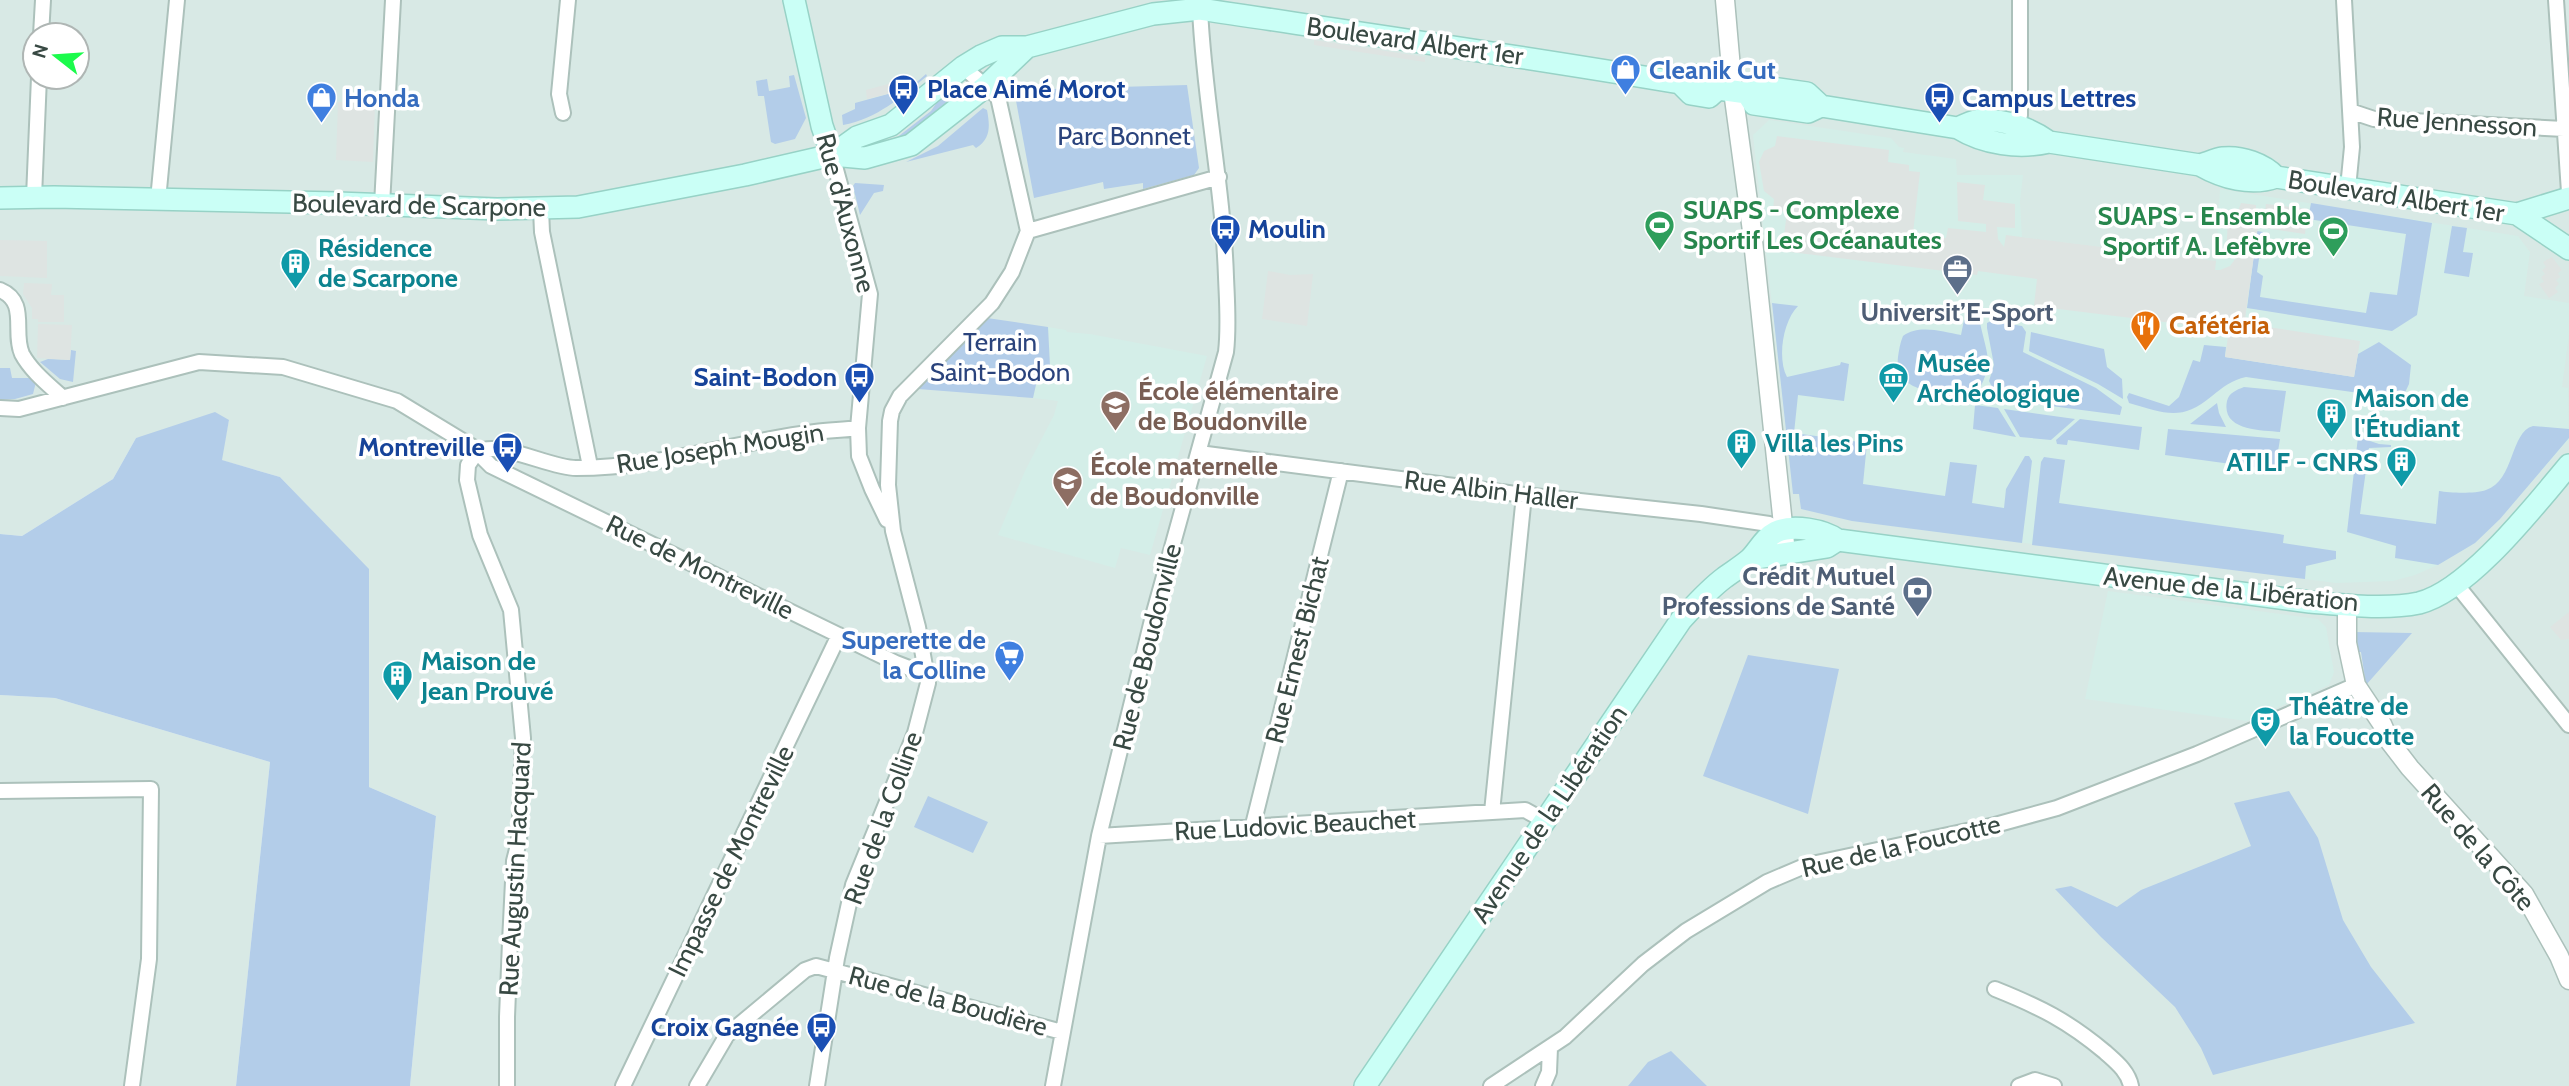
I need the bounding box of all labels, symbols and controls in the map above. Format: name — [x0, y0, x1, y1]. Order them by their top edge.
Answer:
street label: Boulevard Albert 1er — [1305, 10, 1526, 72]
north arrow — [21, 21, 91, 91]
text: N — [27, 41, 53, 61]
shop icon: Cleanik Cut — [1609, 53, 1643, 97]
place label: Cleanik Cut — [1649, 54, 1776, 86]
bus stop icon: Place Aimé Morot — [887, 72, 921, 116]
place label: Place Aimé Morot — [927, 73, 1126, 105]
shop icon: Honda — [304, 81, 338, 125]
bus stop icon: Campus Lettres — [1922, 81, 1956, 125]
place label: Honda — [344, 82, 420, 114]
place label: Campus Lettres — [1962, 82, 2136, 114]
street label: Rue Jennesson — [2376, 100, 2538, 144]
park label: Parc Bonnet — [1057, 120, 1191, 152]
street label: Rue d'Auxonne — [809, 130, 883, 296]
street label: Boulevard Albert 1er — [2286, 163, 2507, 229]
street label: Boulevard de Scarpone — [292, 187, 546, 223]
place label: SUAPS - Complexe Sportif Les Océanautes — [1683, 194, 1942, 256]
place label: SUAPS - Ensemble Sportif A. Lefèbvre — [2097, 200, 2311, 262]
sports icon: SUAPS - Complexe Sportif Les Océanautes — [1643, 208, 1677, 252]
bus stop icon: Moulin — [1208, 212, 1242, 256]
place label: Moulin — [1248, 213, 1326, 245]
sports icon: SUAPS - Ensemble Sportif A. Lefèbvre — [2317, 214, 2351, 258]
place label: Résidence de Scarpone — [318, 232, 458, 294]
building icon: Résidence de Scarpone — [278, 246, 312, 290]
office icon: Universit’E-Sport — [1940, 252, 1974, 296]
place label: Universit’E-Sport — [1860, 296, 2054, 328]
restaurant icon: Cafétéria — [2129, 308, 2163, 352]
place label: Cafétéria — [2169, 309, 2270, 341]
park label: Terrain Saint-Bodon — [930, 326, 1070, 388]
place label: Musée Archéologique — [1917, 347, 2080, 409]
bus stop icon: Saint-Bodon — [843, 360, 877, 404]
place label: Saint-Bodon — [694, 361, 837, 393]
museum icon: Musée Archéologique — [1877, 361, 1911, 405]
place label: École élémentaire de Boudonville — [1138, 375, 1339, 437]
place label: Maison de l'Étudiant — [2354, 382, 2469, 444]
school or university icon: École élémentaire de Boudonville — [1098, 389, 1132, 433]
building icon: Maison de l'Étudiant — [2314, 396, 2348, 440]
street label: Rue Joseph Mougin — [614, 416, 826, 480]
building icon: Villa les Pins — [1725, 426, 1759, 470]
place label: Villa les Pins — [1765, 427, 1904, 459]
bus stop icon: Montreville — [491, 430, 525, 474]
place label: Montreville — [358, 431, 485, 463]
building icon: ATILF - CNRS — [2384, 445, 2418, 489]
place label: ATILF - CNRS — [2227, 446, 2378, 478]
place label: École maternelle de Boudonville — [1090, 450, 1278, 512]
street label: Rue Albin Haller — [1402, 463, 1580, 517]
school or university icon: École maternelle de Boudonville — [1050, 464, 1084, 508]
street label: Rue de Montreville — [601, 508, 799, 626]
street label: Rue de Boudonville — [1106, 540, 1188, 754]
street label: Rue Ernest Bichat — [1258, 553, 1336, 747]
place label: Crédit Mutuel Professions de Santé — [1662, 560, 1895, 622]
street label: Avenue de la Libération — [2102, 560, 2360, 618]
bank icon: Crédit Mutuel Professions de Santé — [1901, 574, 1935, 618]
place label: Superette de la Colline — [841, 624, 986, 686]
supermarket icon: Superette de la Colline — [992, 638, 1026, 682]
place label: Maison de Jean Prouvé — [420, 645, 553, 707]
building icon: Maison de Jean Prouvé — [381, 659, 415, 703]
place label: Théâtre de la Foucotte — [2289, 690, 2414, 752]
street label: Avenue de la Libération — [1464, 699, 1634, 929]
theatre icon: Théâtre de la Foucotte — [2249, 704, 2283, 748]
street label: Rue de la Colline — [837, 727, 929, 909]
street label: Impasse de Montreville — [661, 740, 801, 982]
street label: Rue Augustin Hacquard — [492, 741, 538, 997]
street label: Rue de la Côte — [2414, 777, 2542, 917]
street label: Rue Ludovic Beauchet — [1173, 803, 1417, 847]
street label: Rue de la Foucotte — [1798, 808, 2004, 884]
street label: Rue de la Boudière — [845, 959, 1051, 1043]
bus stop icon: Croix Gagnée — [805, 1010, 839, 1054]
place label: Croix Gagnée — [651, 1011, 799, 1043]

